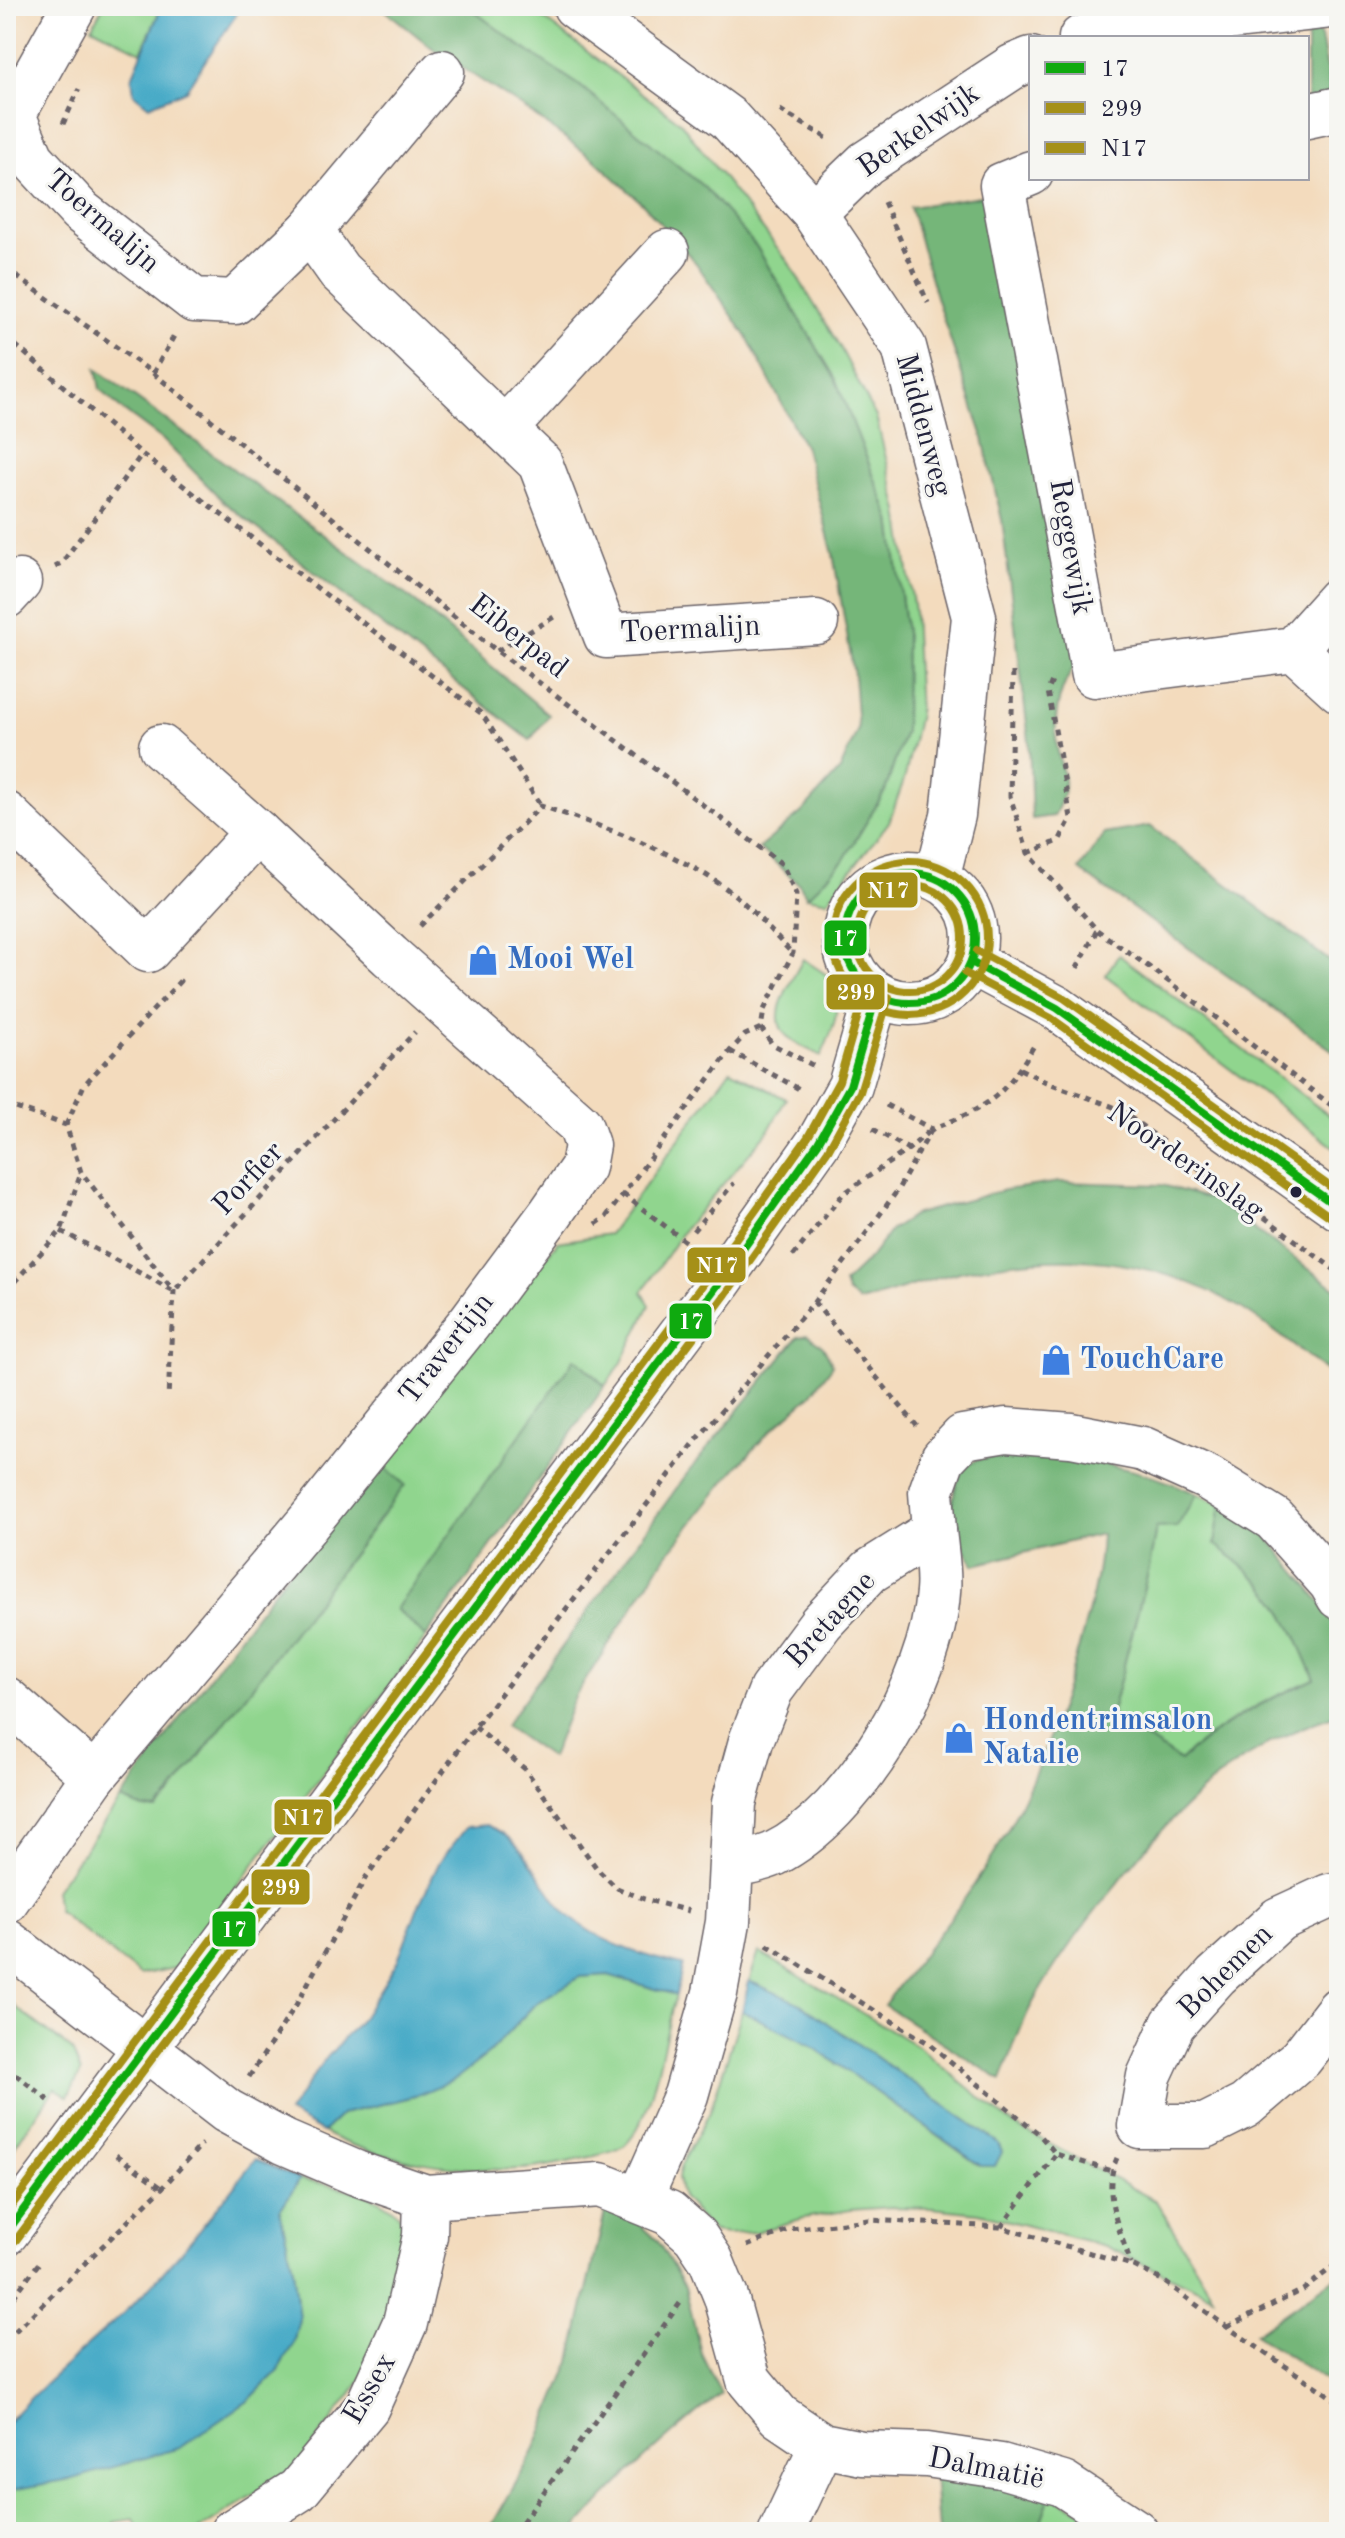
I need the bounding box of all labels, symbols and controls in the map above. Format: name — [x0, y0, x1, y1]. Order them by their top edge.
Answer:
legend — [1029, 36, 1309, 180]
text: 17 — [1101, 58, 1129, 82]
street label: Berkelwijk — [853, 78, 985, 184]
text: 299 — [1101, 98, 1143, 122]
text: N17 — [1101, 138, 1147, 162]
street label: Toermalijn — [39, 164, 165, 280]
street label: Middenweg — [890, 350, 956, 500]
street label: Reggewijk — [1043, 476, 1097, 618]
street label: Eiberpad — [463, 589, 573, 685]
street label: Toermalijn — [619, 611, 761, 649]
line badge: N17 — [858, 871, 919, 909]
text: N17 — [867, 881, 909, 903]
line badge: 17 — [823, 919, 868, 957]
text: 17 — [832, 929, 858, 951]
shop icon: Mooi Wel — [466, 943, 500, 977]
place label: Mooi Wel — [507, 945, 634, 975]
line badge: 299 — [825, 973, 886, 1011]
text: 299 — [837, 983, 875, 1005]
street label: Noorderinslag — [1101, 1097, 1269, 1227]
street label: Porfier — [208, 1137, 290, 1221]
unlabelled marker — [1288, 1184, 1304, 1200]
line badge: N17 — [686, 1246, 747, 1284]
text: N17 — [696, 1256, 738, 1278]
street label: Travertijn — [394, 1288, 500, 1410]
line badge: 17 — [668, 1302, 713, 1340]
text: 17 — [678, 1312, 704, 1334]
shop icon: TouchCare — [1039, 1343, 1073, 1377]
place label: TouchCare — [1080, 1345, 1224, 1375]
street label: Bretagne — [780, 1566, 882, 1674]
place label: Hondentrimsalon Natalie — [983, 1706, 1213, 1770]
shop icon: Hondentrimsalon Natalie — [942, 1721, 976, 1755]
line badge: N17 — [273, 1798, 333, 1836]
text: N17 — [282, 1808, 324, 1830]
line badge: 299 — [250, 1868, 311, 1906]
text: 299 — [262, 1878, 300, 1900]
line badge: 17 — [211, 1910, 257, 1948]
street label: Bohemen — [1173, 1919, 1279, 2025]
text: 17 — [221, 1920, 247, 1942]
street label: Essex — [338, 2349, 402, 2429]
street label: Dalmatië — [926, 2443, 1046, 2495]

